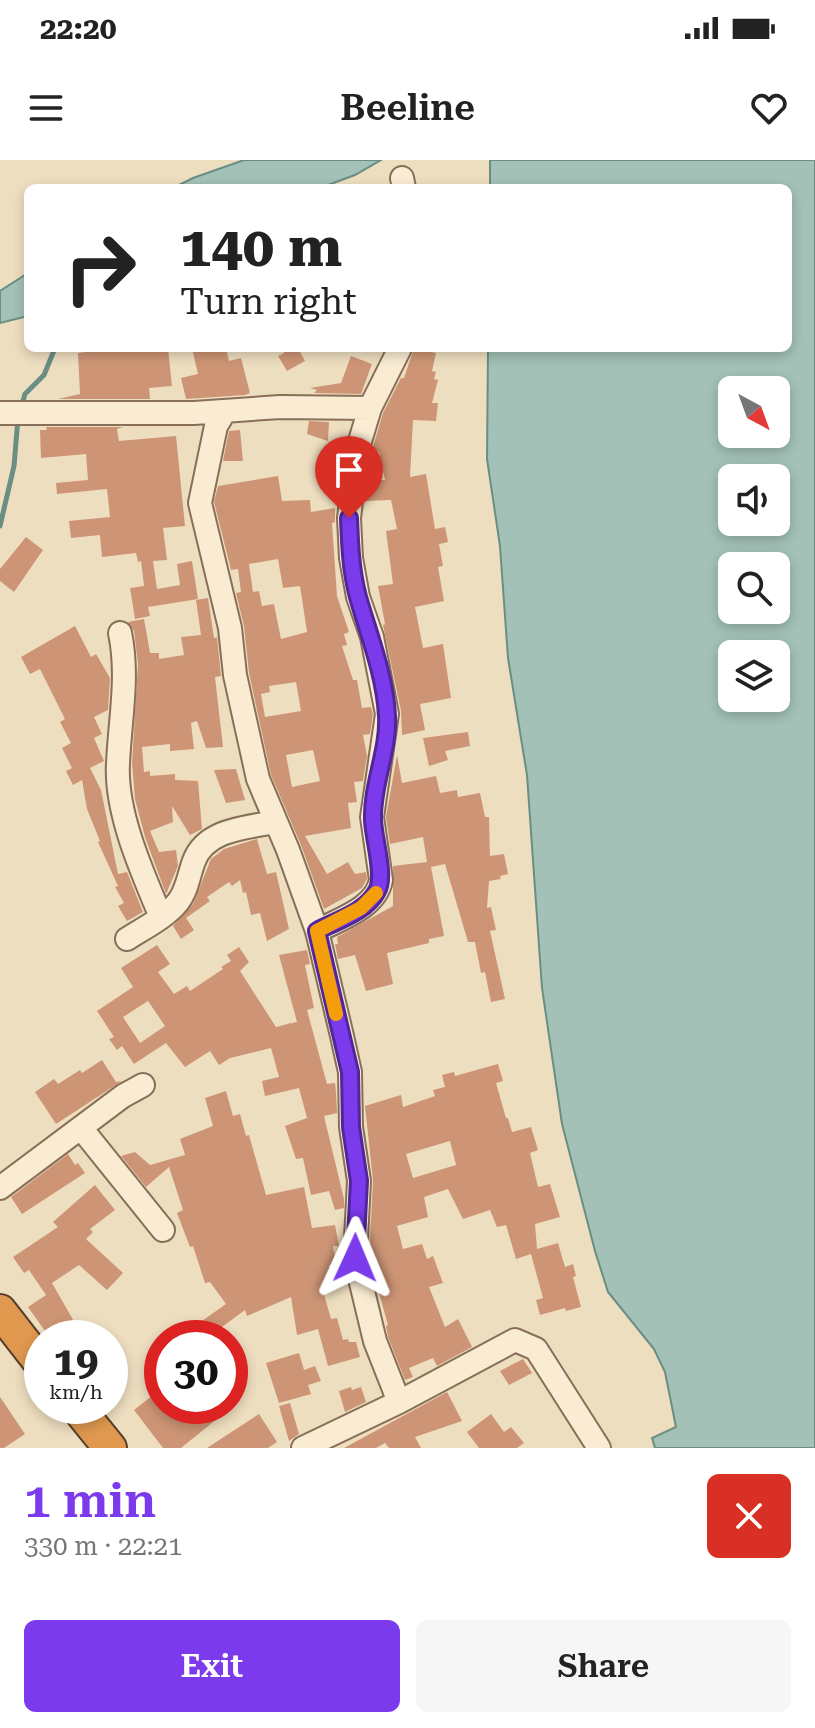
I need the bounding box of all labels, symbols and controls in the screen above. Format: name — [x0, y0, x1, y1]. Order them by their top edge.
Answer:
text: 22:20 — [40, 11, 117, 46]
icon: menu — [24, 86, 68, 130]
icon: heart — [747, 86, 791, 130]
text: Beeline — [340, 87, 475, 129]
text: 140 m — [180, 214, 342, 280]
icon: right — [48, 216, 152, 320]
text: Turn right — [180, 281, 357, 323]
north arrow — [718, 376, 790, 448]
map controls — [718, 376, 790, 712]
pin — [315, 436, 383, 518]
icon: arrive — [327, 448, 371, 492]
button: sound — [718, 464, 790, 536]
button: search — [718, 552, 790, 624]
button: layers — [718, 640, 790, 712]
position arrow — [313, 1216, 397, 1300]
speed limit sign: 30 — [144, 1320, 248, 1424]
text: 19 — [54, 1338, 98, 1385]
text: km/h — [49, 1380, 103, 1404]
text: 1 min — [24, 1473, 156, 1529]
button: close — [707, 1474, 791, 1558]
text: 330 m · 22:21 — [24, 1531, 183, 1561]
button: Exit — [24, 1620, 400, 1712]
button: Share — [416, 1620, 791, 1712]

